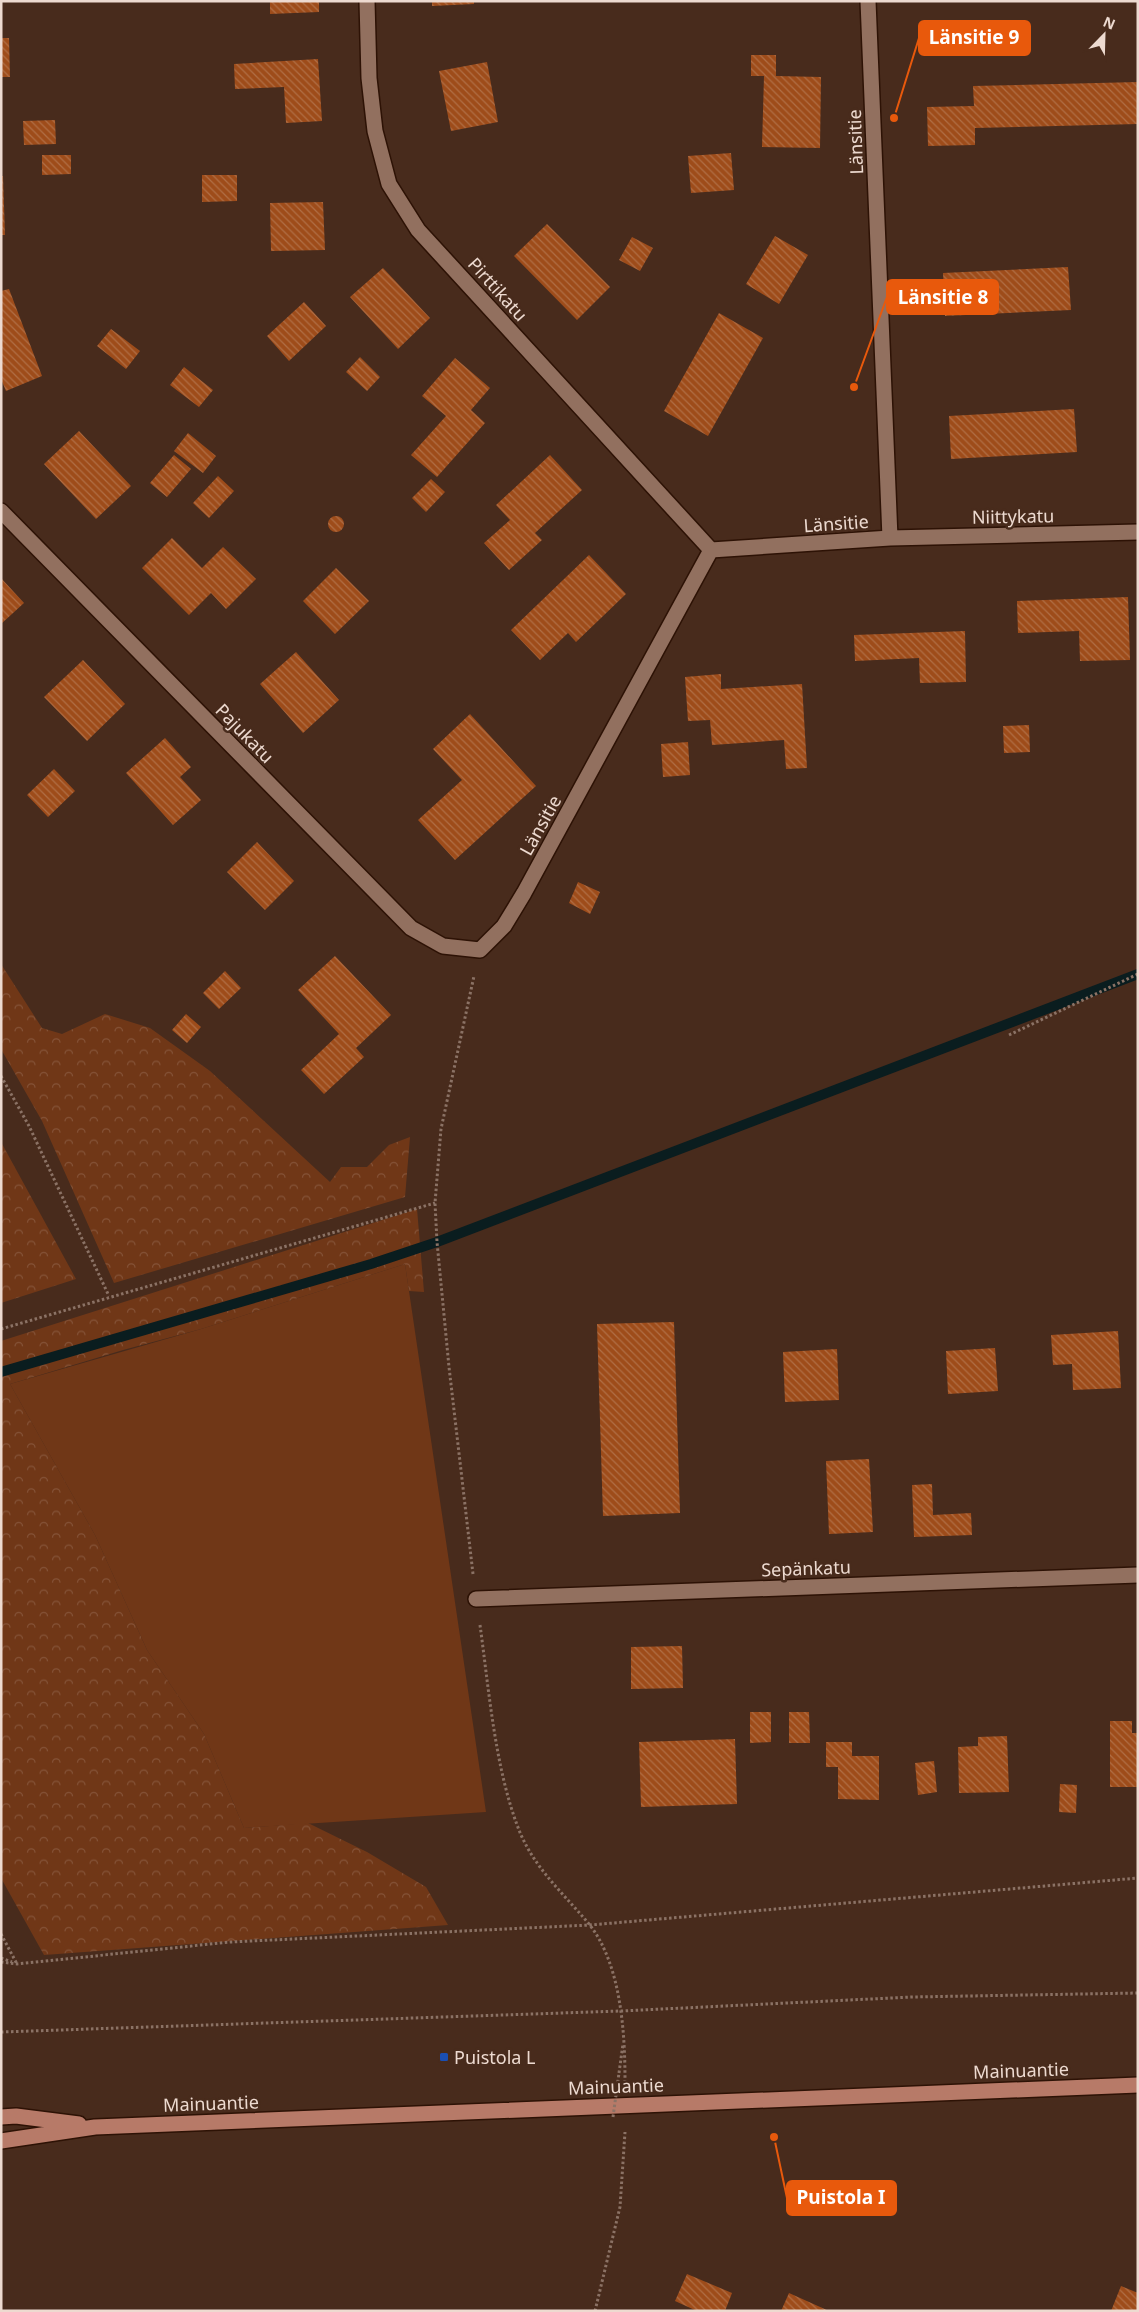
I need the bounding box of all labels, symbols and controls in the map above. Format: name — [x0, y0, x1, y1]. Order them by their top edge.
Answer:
north arrow — [1079, 10, 1129, 60]
text: N — [1100, 12, 1118, 34]
callout: Länsitie 9 — [919, 21, 1030, 55]
text: Länsitie 9 — [929, 24, 1019, 50]
street label: Länsitie — [842, 109, 868, 175]
street label: Pirttikatu — [463, 252, 533, 326]
callout: Länsitie 8 — [887, 280, 998, 314]
text: Länsitie 8 — [898, 284, 988, 310]
street label: Niittykatu — [972, 503, 1054, 529]
street label: Länsitie — [803, 509, 869, 537]
street label: Pajukatu — [211, 698, 279, 768]
street label: Länsitie — [514, 791, 566, 859]
street label: Sepänkatu — [761, 1554, 851, 1582]
place label: Puistola L — [454, 2045, 536, 2069]
marker: Puistola L — [438, 2051, 450, 2063]
street label: Mainuantie — [973, 2056, 1069, 2084]
street label: Mainuantie — [568, 2072, 664, 2100]
street label: Mainuantie — [163, 2089, 259, 2117]
callout: Puistola I — [787, 2181, 896, 2215]
text: Puistola I — [797, 2184, 885, 2210]

